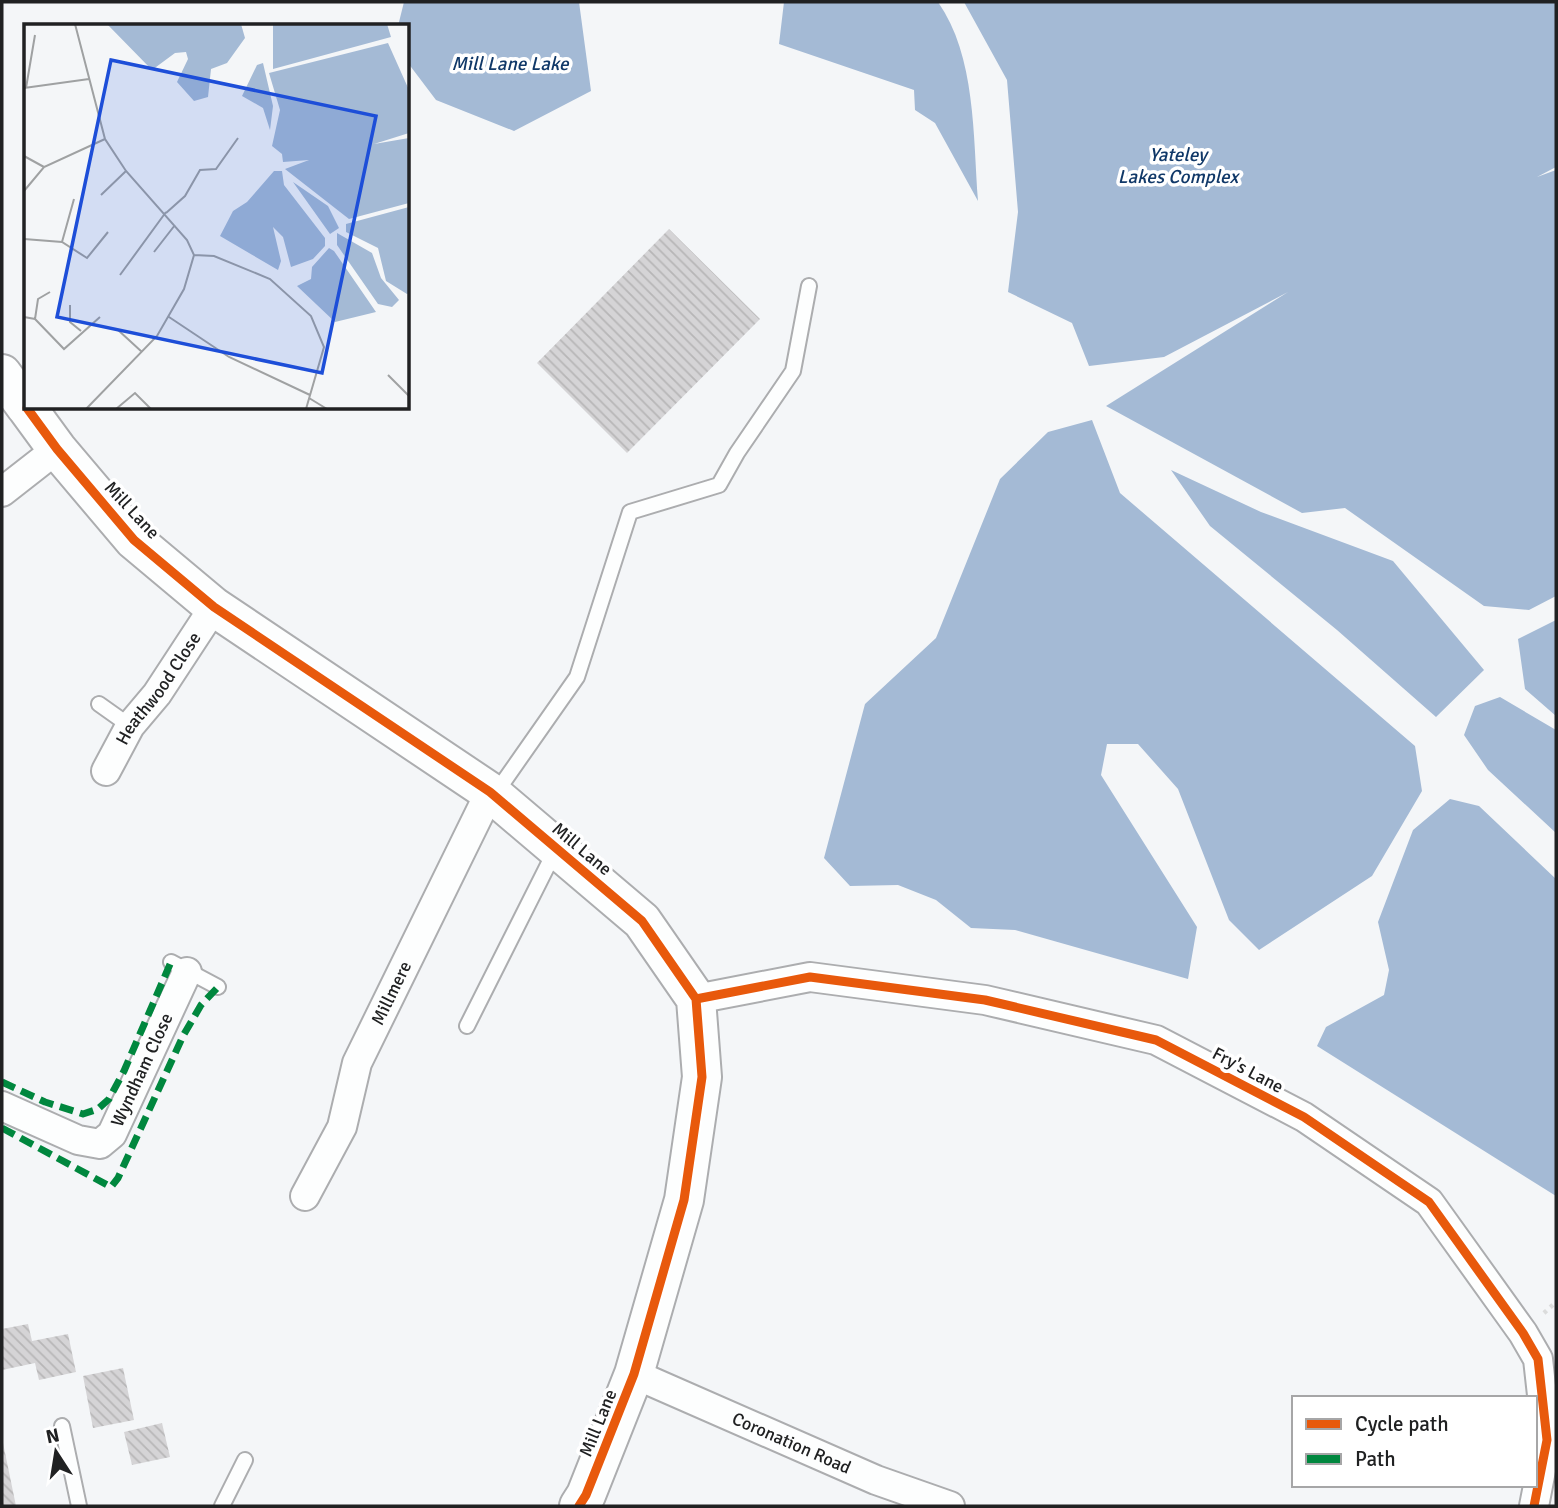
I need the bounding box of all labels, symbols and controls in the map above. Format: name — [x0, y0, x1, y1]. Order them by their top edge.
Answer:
inset map — [24, 24, 410, 410]
water label: Mill Lane Lake — [451, 52, 570, 76]
water label: Yateley Lakes Complex — [1118, 143, 1241, 189]
street label: Mill Lane — [100, 477, 164, 543]
street label: Heathwood Close — [111, 628, 206, 748]
street label: Mill Lane — [548, 818, 616, 880]
street label: Millmere — [366, 957, 416, 1029]
street label: Wyndham Close — [106, 1010, 177, 1130]
street label: Fry's Lane — [1209, 1042, 1287, 1098]
street label: Mill Lane — [575, 1386, 621, 1460]
legend — [1292, 1396, 1537, 1487]
street label: Coronation Road — [729, 1407, 854, 1479]
text: Cycle path — [1355, 1411, 1449, 1437]
north arrow — [21, 1417, 91, 1487]
text: N — [44, 1423, 62, 1449]
text: Path — [1355, 1446, 1396, 1472]

